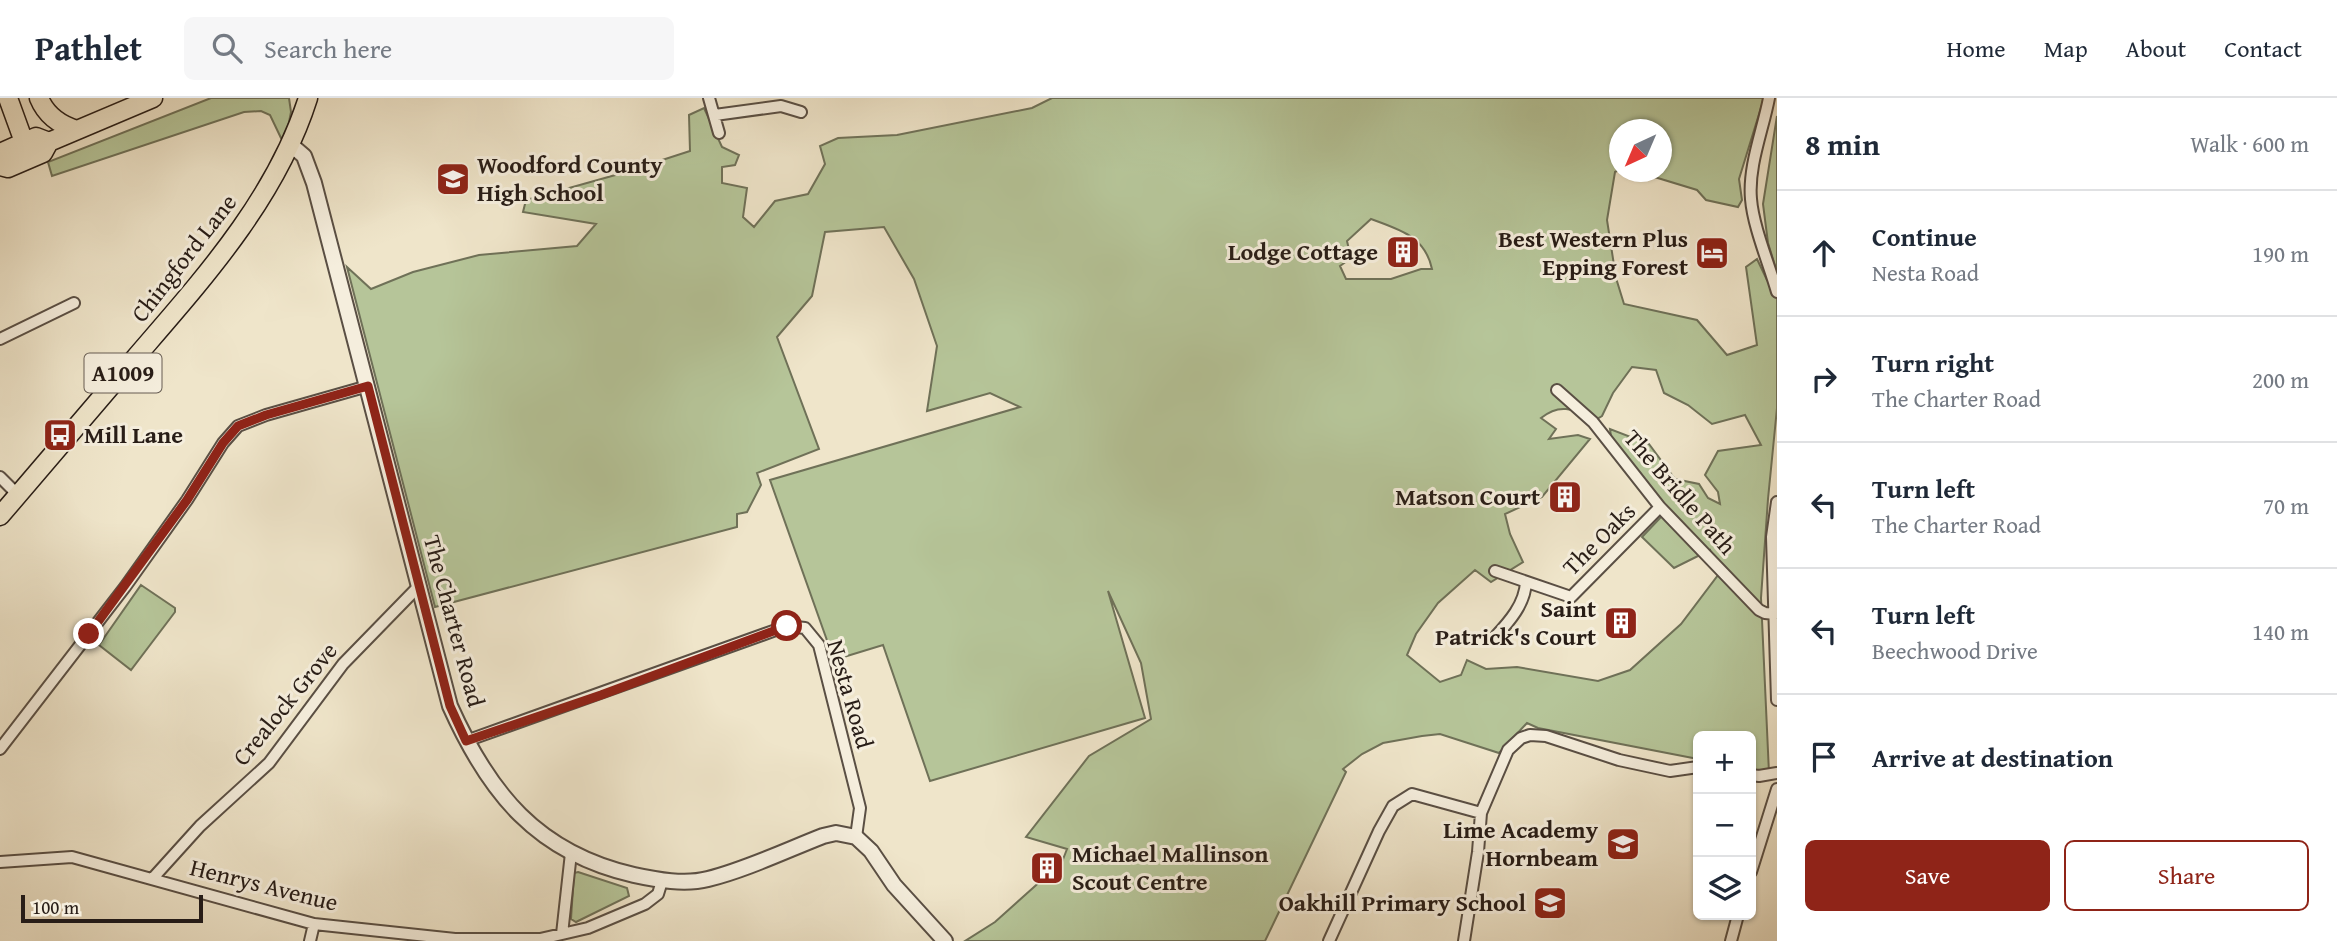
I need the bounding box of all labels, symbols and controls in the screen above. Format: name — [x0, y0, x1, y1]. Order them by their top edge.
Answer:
search box — [184, 17, 674, 80]
text: Pathlet — [35, 24, 142, 72]
icon: search — [208, 29, 246, 67]
text: Search here — [264, 29, 392, 68]
text: Home — [1947, 31, 2006, 66]
text: Map — [2044, 31, 2088, 66]
text: About — [2126, 31, 2186, 66]
text: Contact — [2224, 31, 2302, 66]
north arrow — [1609, 119, 1672, 182]
text: 8 min — [1805, 122, 1880, 166]
text: Walk · 600 m — [2190, 127, 2309, 160]
place label: Woodford County High School — [477, 147, 663, 210]
school or university icon: Woodford County High School — [434, 160, 472, 198]
street label: Chingford Lane — [122, 186, 245, 329]
text: Continue — [1872, 217, 1977, 256]
place label: Best Western Plus Epping Forest — [1498, 221, 1688, 284]
building icon: Lodge Cottage — [1384, 233, 1422, 271]
place label: Lodge Cottage — [1228, 234, 1378, 269]
hotel icon: Best Western Plus Epping Forest — [1693, 234, 1731, 272]
icon: ahead — [1805, 234, 1843, 272]
text: 190 m — [2252, 237, 2309, 270]
text: Nesta Road — [1872, 256, 1979, 289]
text: Turn right — [1872, 343, 1994, 382]
road number: A1009 — [85, 354, 162, 392]
icon: right — [1805, 360, 1843, 398]
text: 200 m — [2252, 363, 2309, 396]
text: The Charter Road — [1872, 382, 2041, 415]
bus stop icon: Mill Lane — [41, 416, 79, 454]
place label: Mill Lane — [84, 417, 183, 452]
street label: The Bridle Path — [1616, 421, 1745, 562]
text: Turn left — [1872, 469, 1975, 508]
building icon: Matson Court — [1546, 478, 1584, 516]
place label: Matson Court — [1395, 479, 1540, 514]
icon: left — [1805, 486, 1843, 524]
text: 70 m — [2263, 489, 2309, 522]
street label: The Oaks — [1554, 494, 1643, 583]
text: The Charter Road — [1872, 508, 2041, 541]
street label: The Charter Road — [415, 531, 494, 711]
place label: Saint Patrick's Court — [1435, 591, 1596, 654]
text: Turn left — [1872, 595, 1975, 634]
building icon: Saint Patrick's Court — [1602, 604, 1640, 642]
route start — [771, 610, 802, 641]
icon: left — [1805, 612, 1843, 650]
text: 140 m — [2252, 615, 2309, 648]
route end — [73, 618, 104, 649]
street label: Crealock Grove — [224, 634, 345, 773]
text: Beechwood Drive — [1872, 634, 2038, 667]
street label: Nesta Road — [818, 635, 883, 753]
map controls — [1693, 731, 1756, 920]
button: + — [1693, 731, 1756, 794]
icon: arrive — [1805, 738, 1843, 776]
text: Arrive at destination — [1872, 738, 2113, 777]
button: − — [1693, 794, 1756, 857]
place label: Lime Academy Hornbeam — [1443, 812, 1599, 875]
school or university icon: Lime Academy Hornbeam — [1604, 825, 1642, 863]
place label: Michael Mallinson Scout Centre — [1072, 836, 1269, 899]
button: Save — [1805, 840, 2050, 911]
button: Share — [2064, 840, 2309, 911]
street label: Henrys Avenue — [187, 849, 342, 920]
building icon: Michael Mallinson Scout Centre — [1028, 849, 1066, 887]
button: layers — [1693, 857, 1756, 920]
school or university icon: Oakhill Primary School — [1531, 884, 1569, 922]
place label: Oakhill Primary School — [1279, 885, 1527, 920]
scale bar — [21, 892, 203, 924]
text: 100 m — [32, 893, 79, 921]

